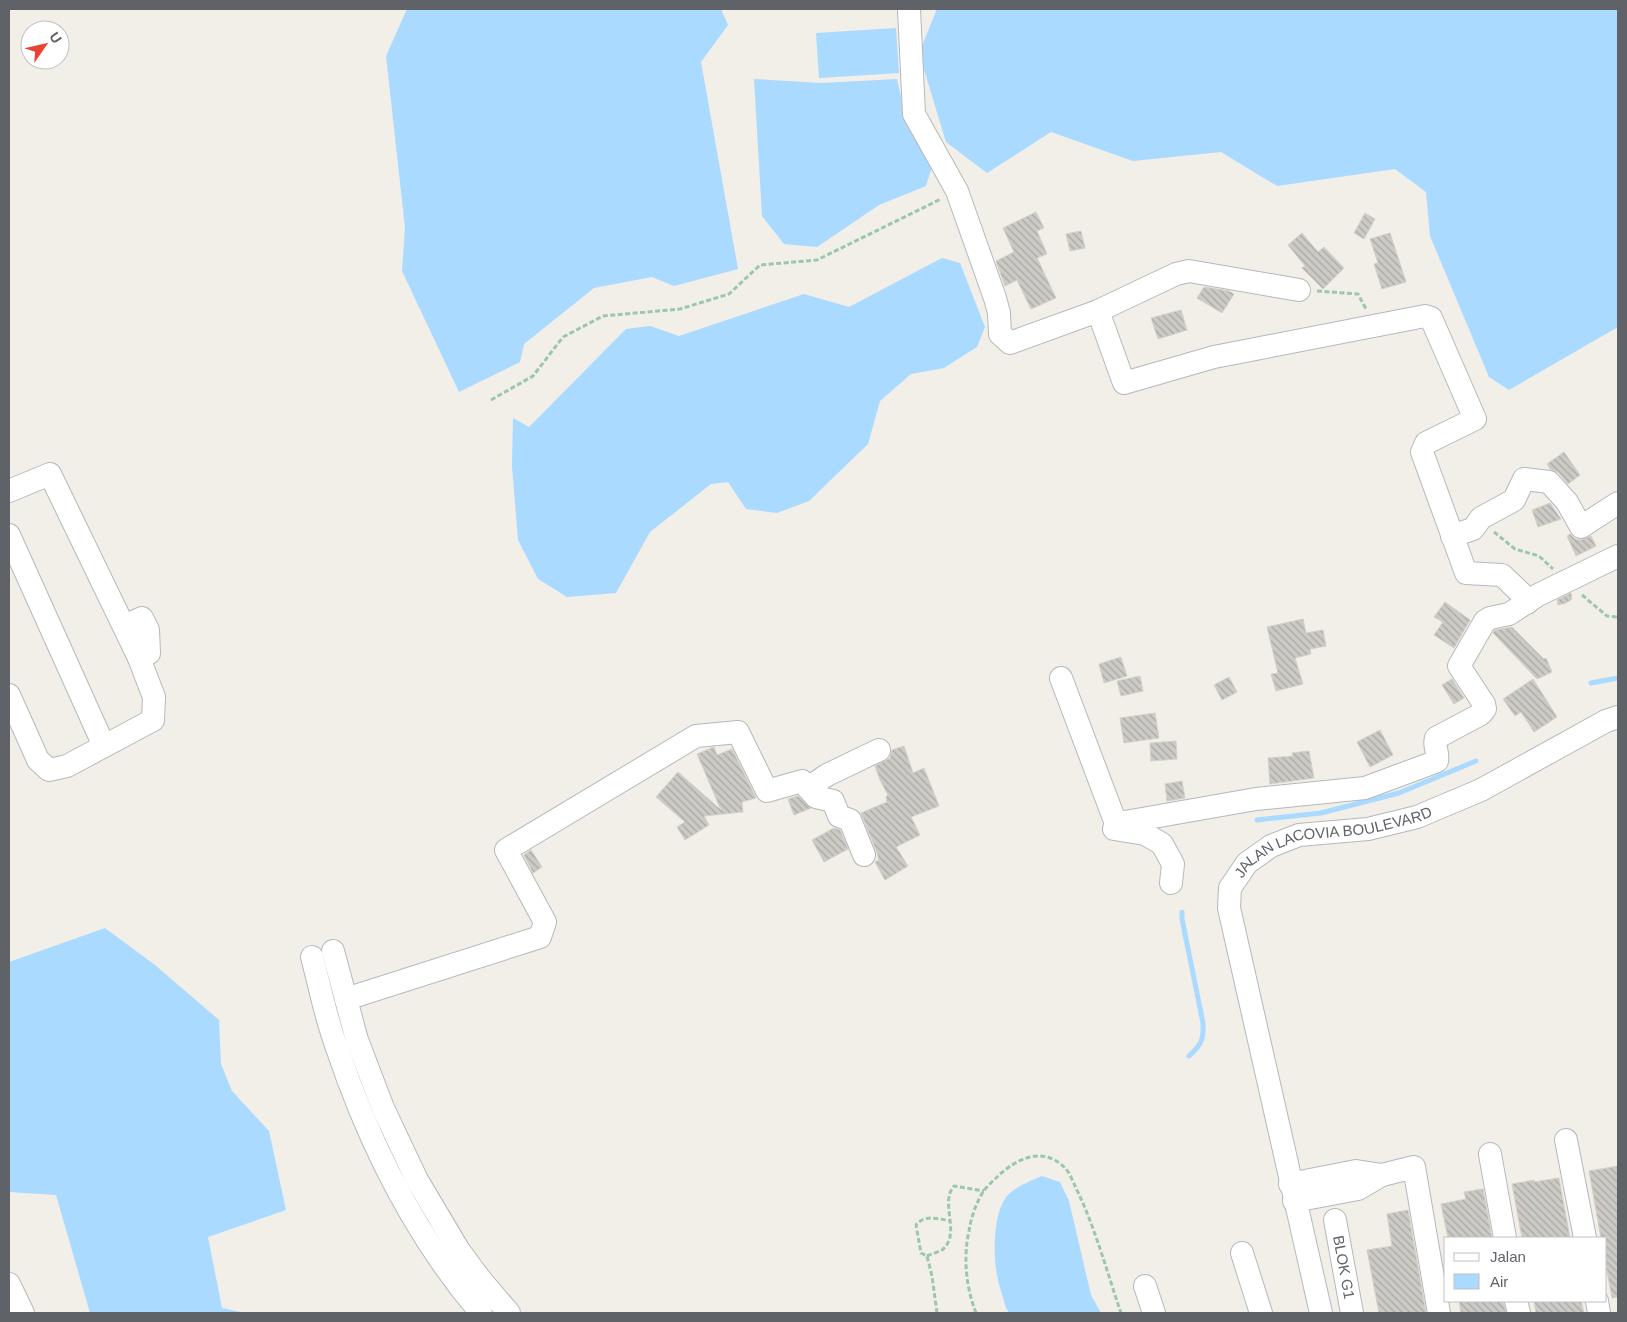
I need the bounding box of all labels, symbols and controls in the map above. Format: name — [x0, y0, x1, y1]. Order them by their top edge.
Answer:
north arrow — [20, 20, 70, 70]
text: U — [46, 29, 65, 46]
street label: JALAN LACOVIA BOULEVARD — [1231, 803, 1435, 881]
street label: BLOK G1 — [1330, 1234, 1358, 1300]
legend — [1444, 1237, 1607, 1302]
text: Jalan — [1490, 1248, 1526, 1265]
text: Air — [1490, 1273, 1508, 1290]

